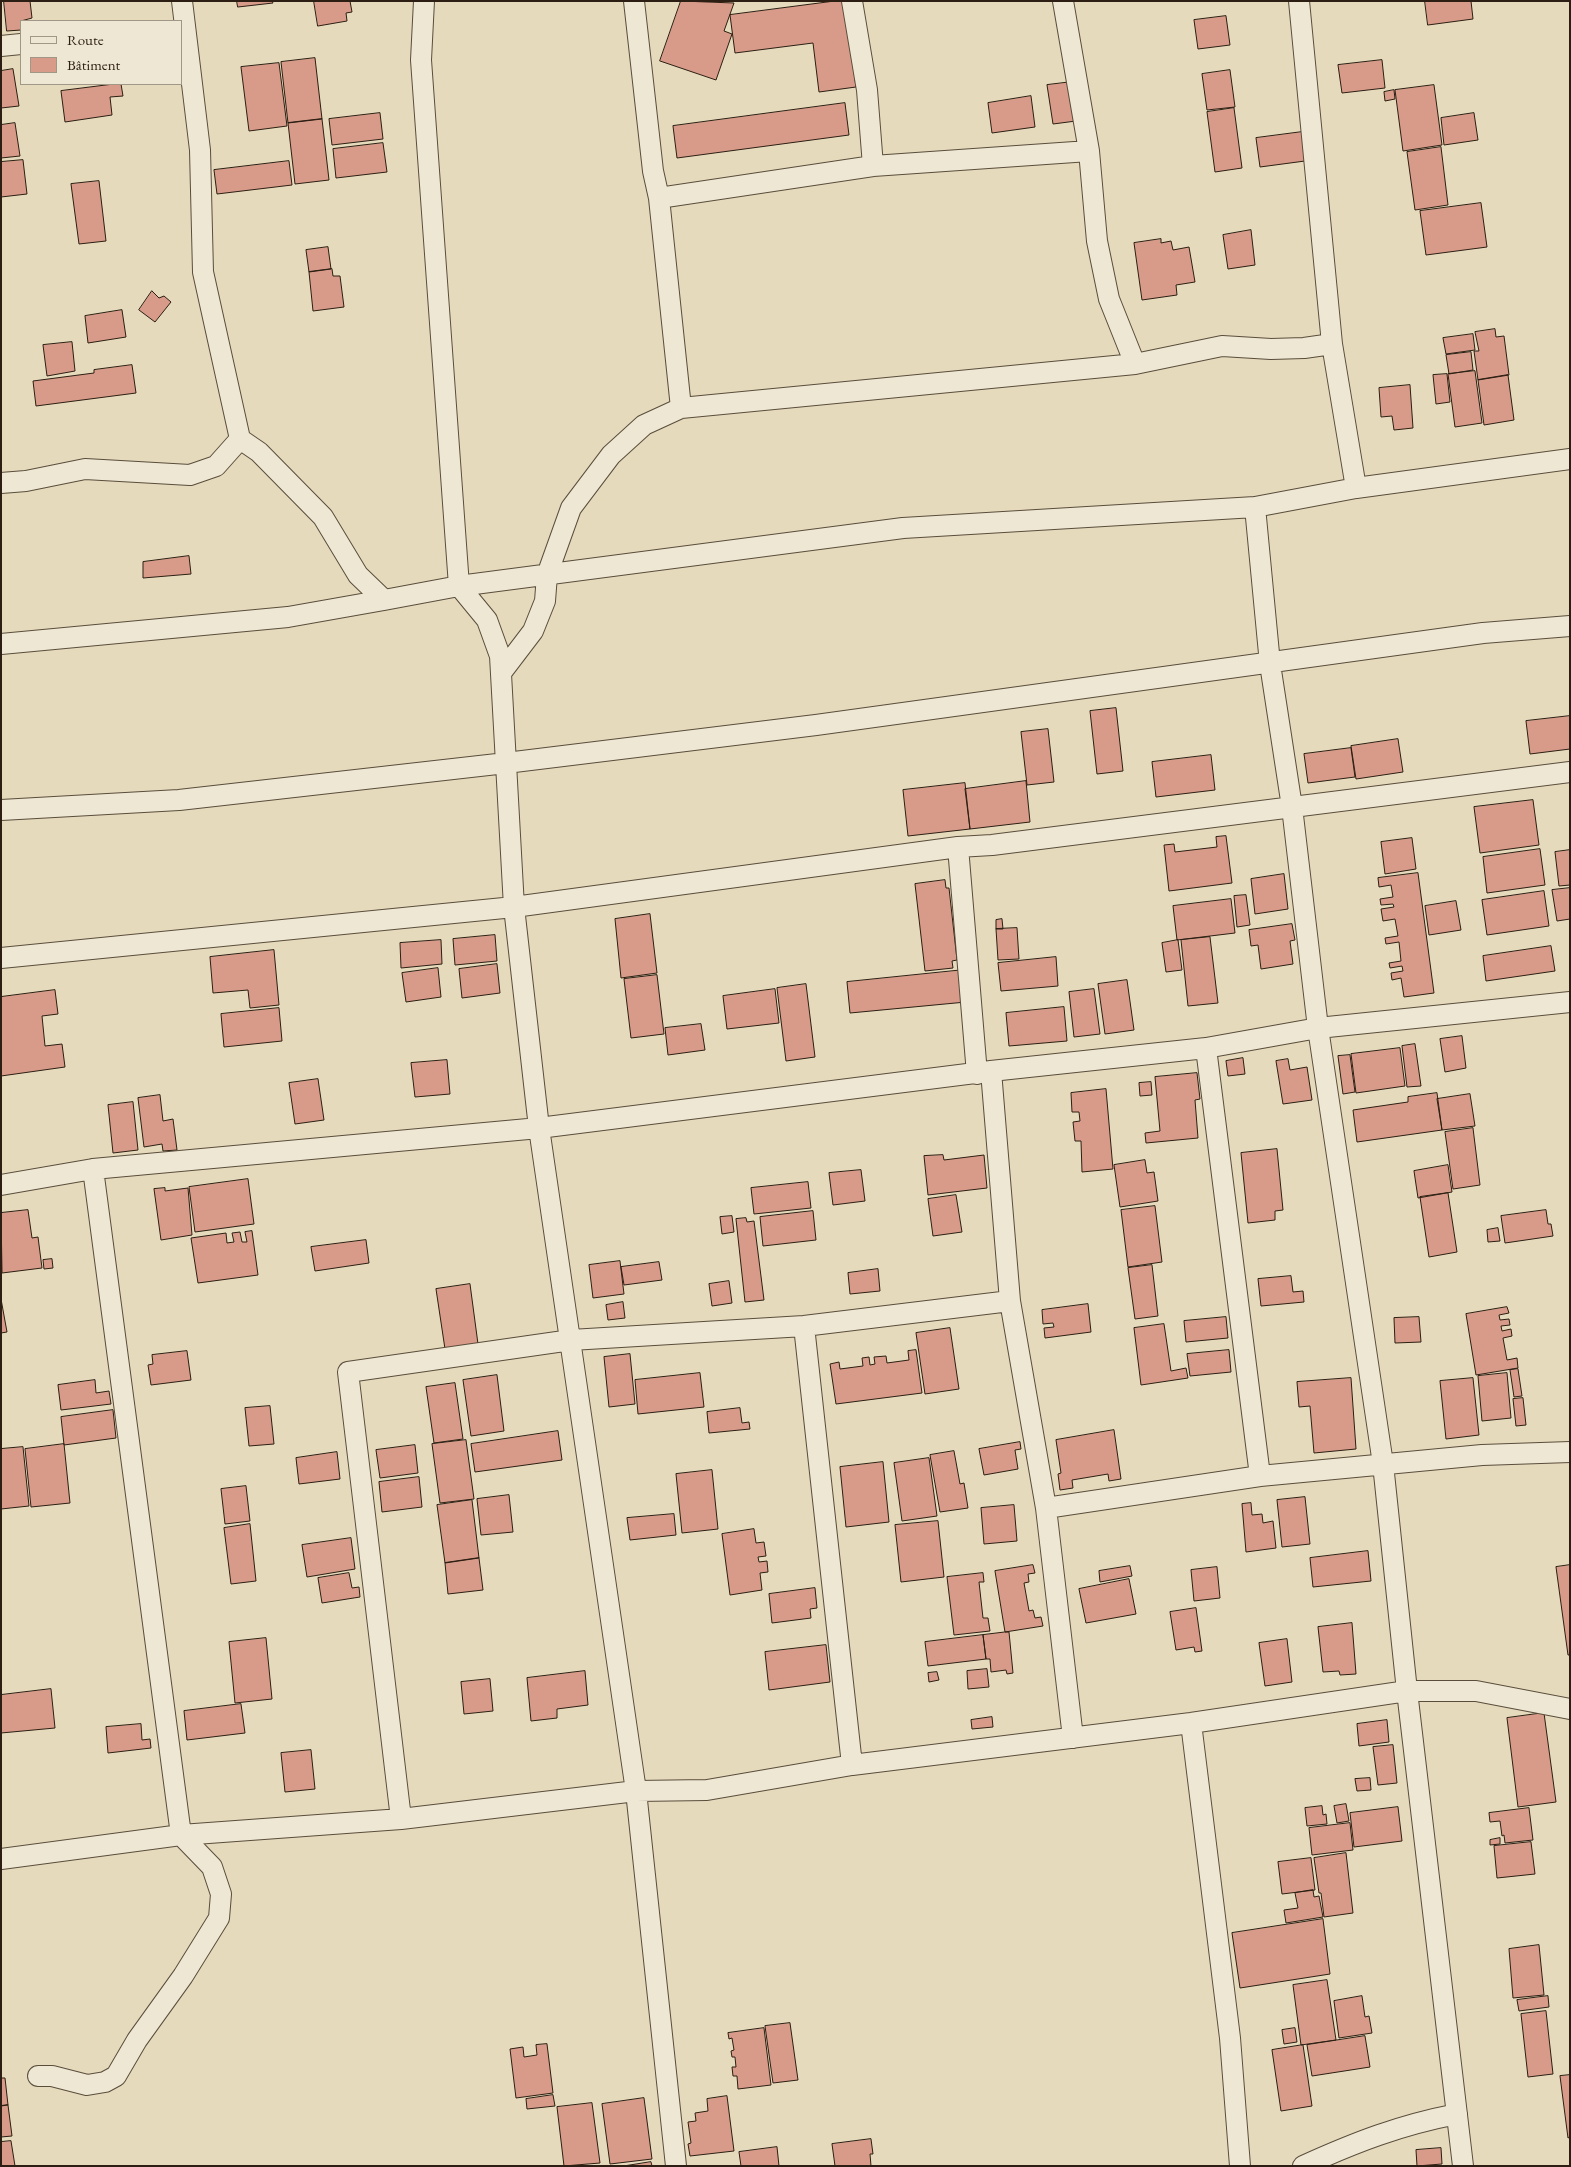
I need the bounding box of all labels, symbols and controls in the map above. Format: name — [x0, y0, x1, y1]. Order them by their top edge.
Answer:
legend — [20, 20, 182, 85]
text: Route — [67, 30, 104, 49]
text: Bâtiment — [67, 55, 120, 74]

